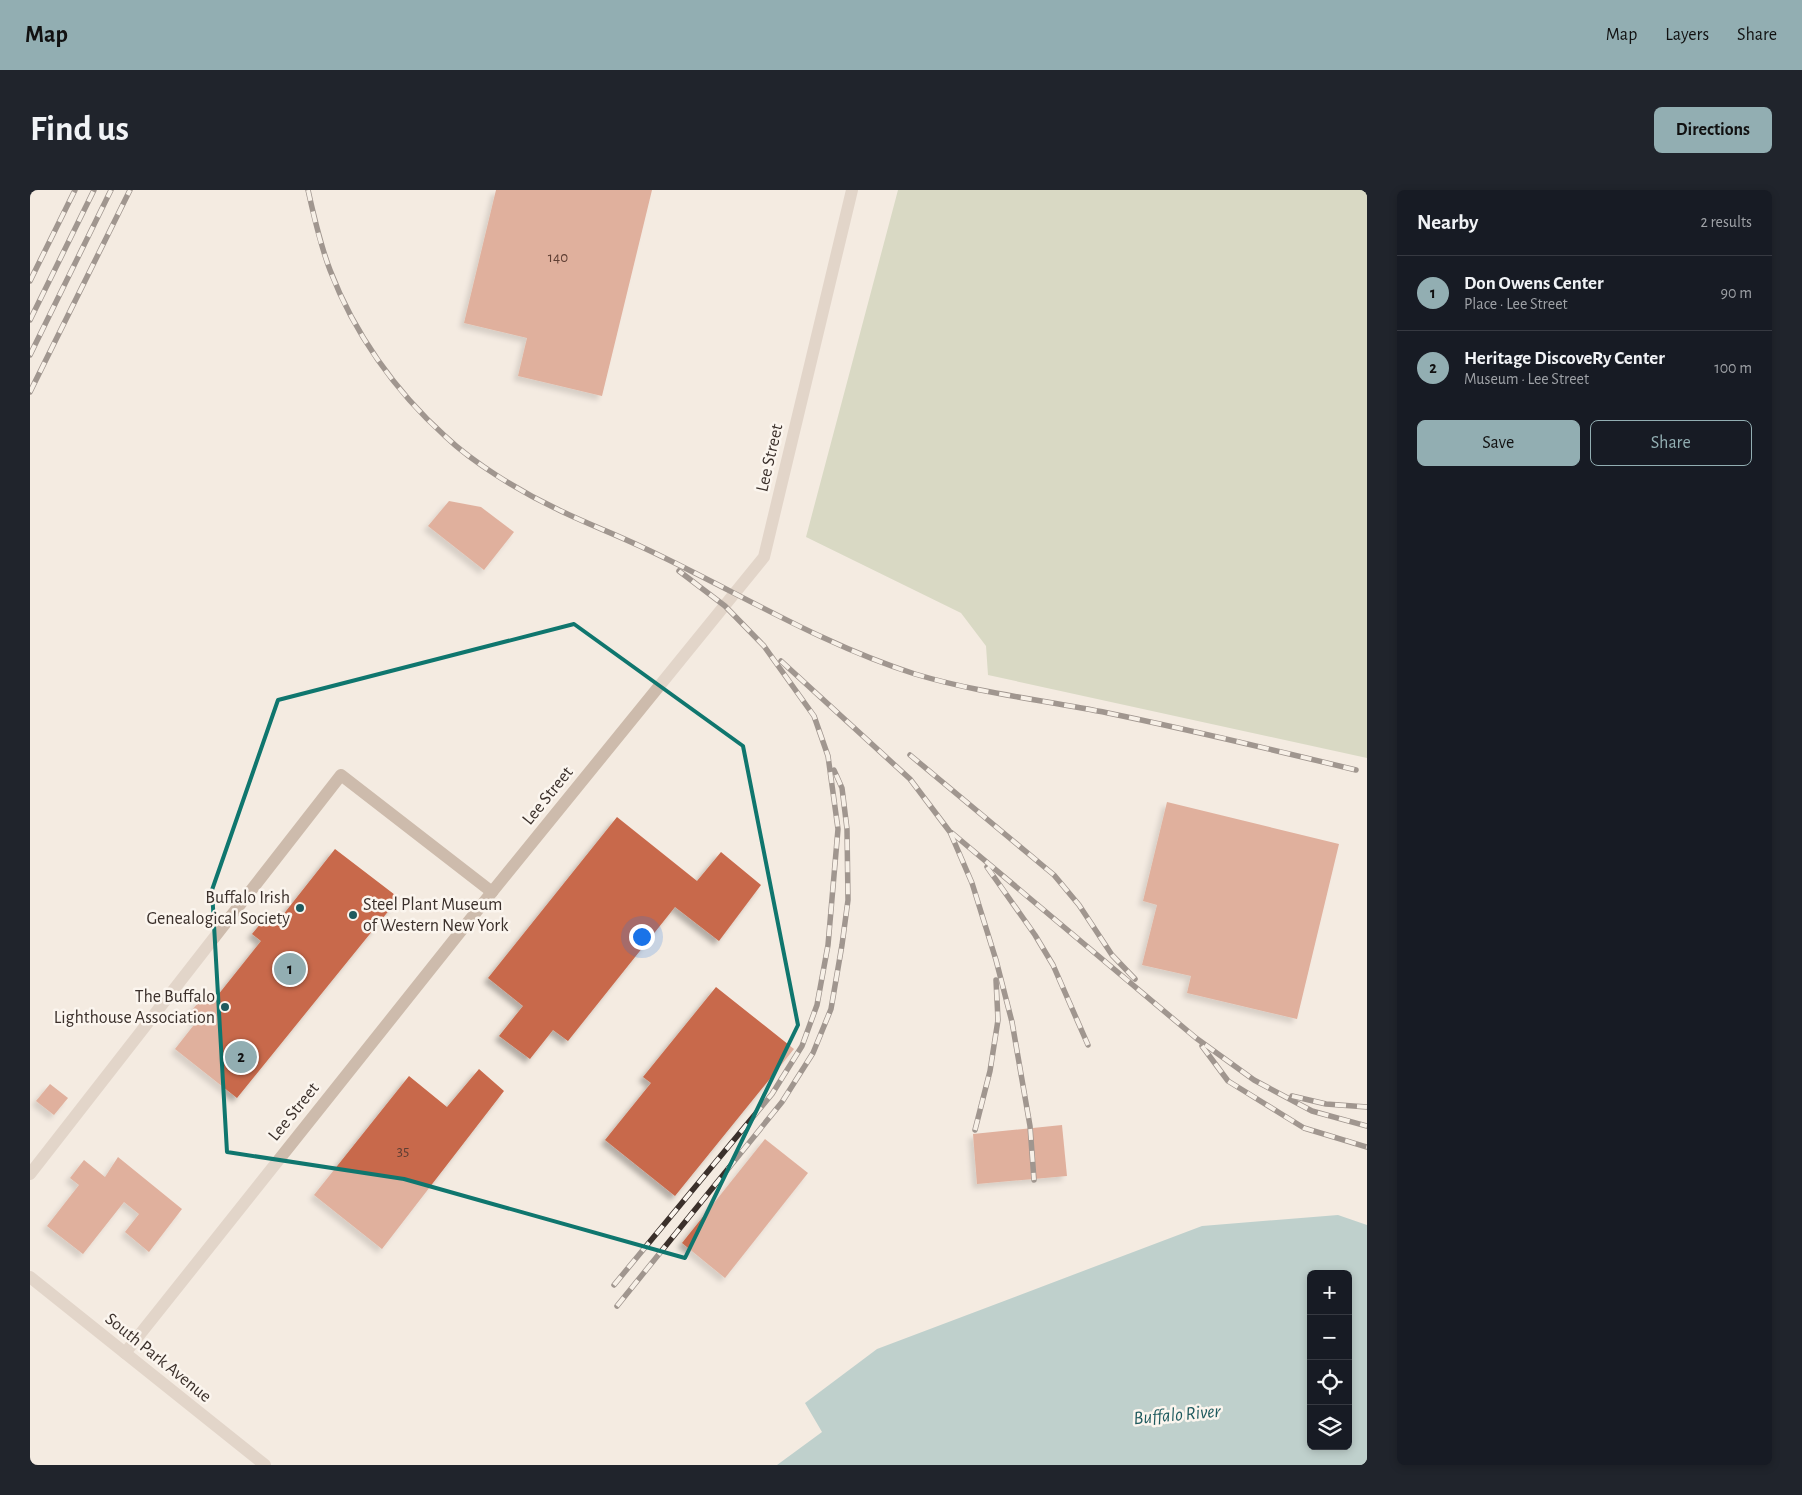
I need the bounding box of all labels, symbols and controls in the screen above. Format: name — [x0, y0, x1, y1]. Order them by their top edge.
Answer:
text: Map — [25, 23, 68, 47]
text: Map — [1606, 26, 1637, 44]
text: Layers — [1665, 26, 1709, 44]
text: Share — [1737, 26, 1777, 44]
button: Directions — [1654, 107, 1772, 153]
text: Find us — [30, 112, 129, 147]
text: Nearby — [1417, 212, 1478, 233]
text: 2 results — [1700, 214, 1752, 230]
house number: 140 — [548, 250, 568, 265]
text: Don Owens Center — [1464, 274, 1604, 293]
text: 1 — [1430, 285, 1436, 301]
text: 90 m — [1721, 285, 1752, 301]
text: Place · Lee Street — [1464, 296, 1568, 312]
text: Heritage DiscoveRy Center — [1464, 349, 1665, 368]
text: 2 — [1429, 360, 1437, 376]
text: 100 m — [1714, 360, 1752, 376]
text: Museum · Lee Street — [1464, 371, 1589, 387]
button: Save — [1417, 420, 1580, 466]
button: Share — [1590, 420, 1752, 466]
street label: Lee Street — [753, 422, 787, 494]
street label: Lee Street — [519, 763, 577, 829]
place label: Buffalo Irish Genealogical Society — [146, 889, 290, 928]
place label: Steel Plant Museum of Western New York — [363, 896, 509, 935]
marker: Buffalo Irish Genealogical Society — [294, 902, 306, 914]
marker: Steel Plant Museum of Western New York — [347, 909, 359, 921]
your location — [629, 924, 655, 950]
pin: 1 — [274, 950, 306, 988]
place label: The Buffalo Lighthouse Association — [54, 988, 215, 1027]
marker: The Buffalo Lighthouse Association — [219, 1001, 231, 1013]
pin: 2 — [225, 1038, 257, 1076]
street label: Lee Street — [265, 1079, 323, 1145]
house number: 35 — [397, 1144, 409, 1159]
map controls — [1307, 1270, 1352, 1450]
button: + — [1307, 1270, 1352, 1315]
street label: South Park Avenue — [102, 1310, 214, 1406]
button: − — [1307, 1315, 1352, 1360]
button: locate — [1307, 1360, 1352, 1405]
water label: Buffalo River — [1133, 1402, 1222, 1428]
button: layers — [1307, 1405, 1352, 1450]

